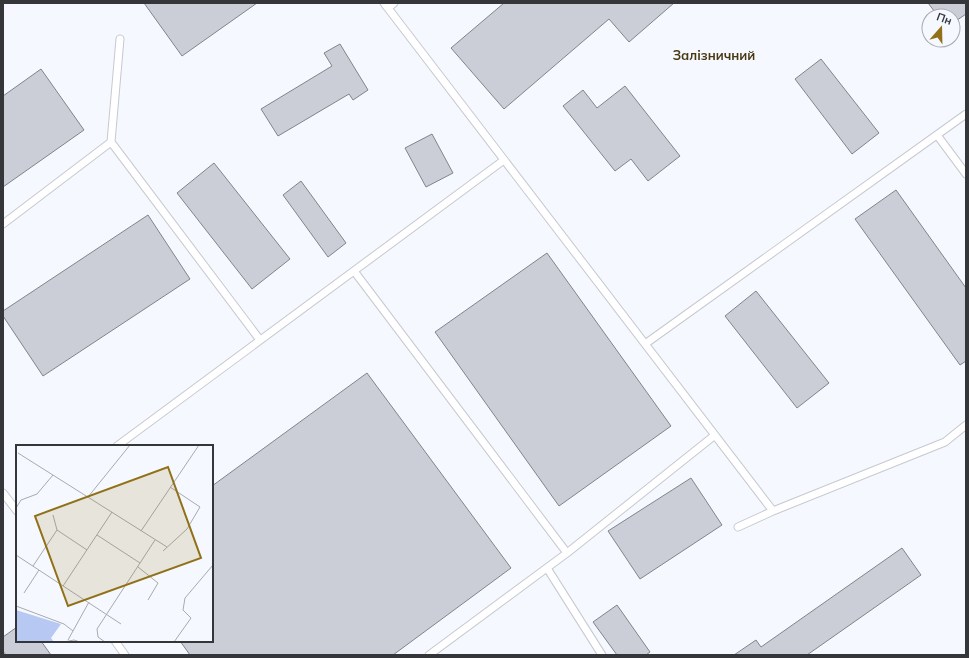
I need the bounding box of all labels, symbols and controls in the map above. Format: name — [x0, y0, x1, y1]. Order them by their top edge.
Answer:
north arrow — [921, 8, 961, 48]
text: Пн — [935, 9, 954, 28]
district label: Залізничний — [673, 47, 755, 63]
inset map — [16, 445, 213, 642]

